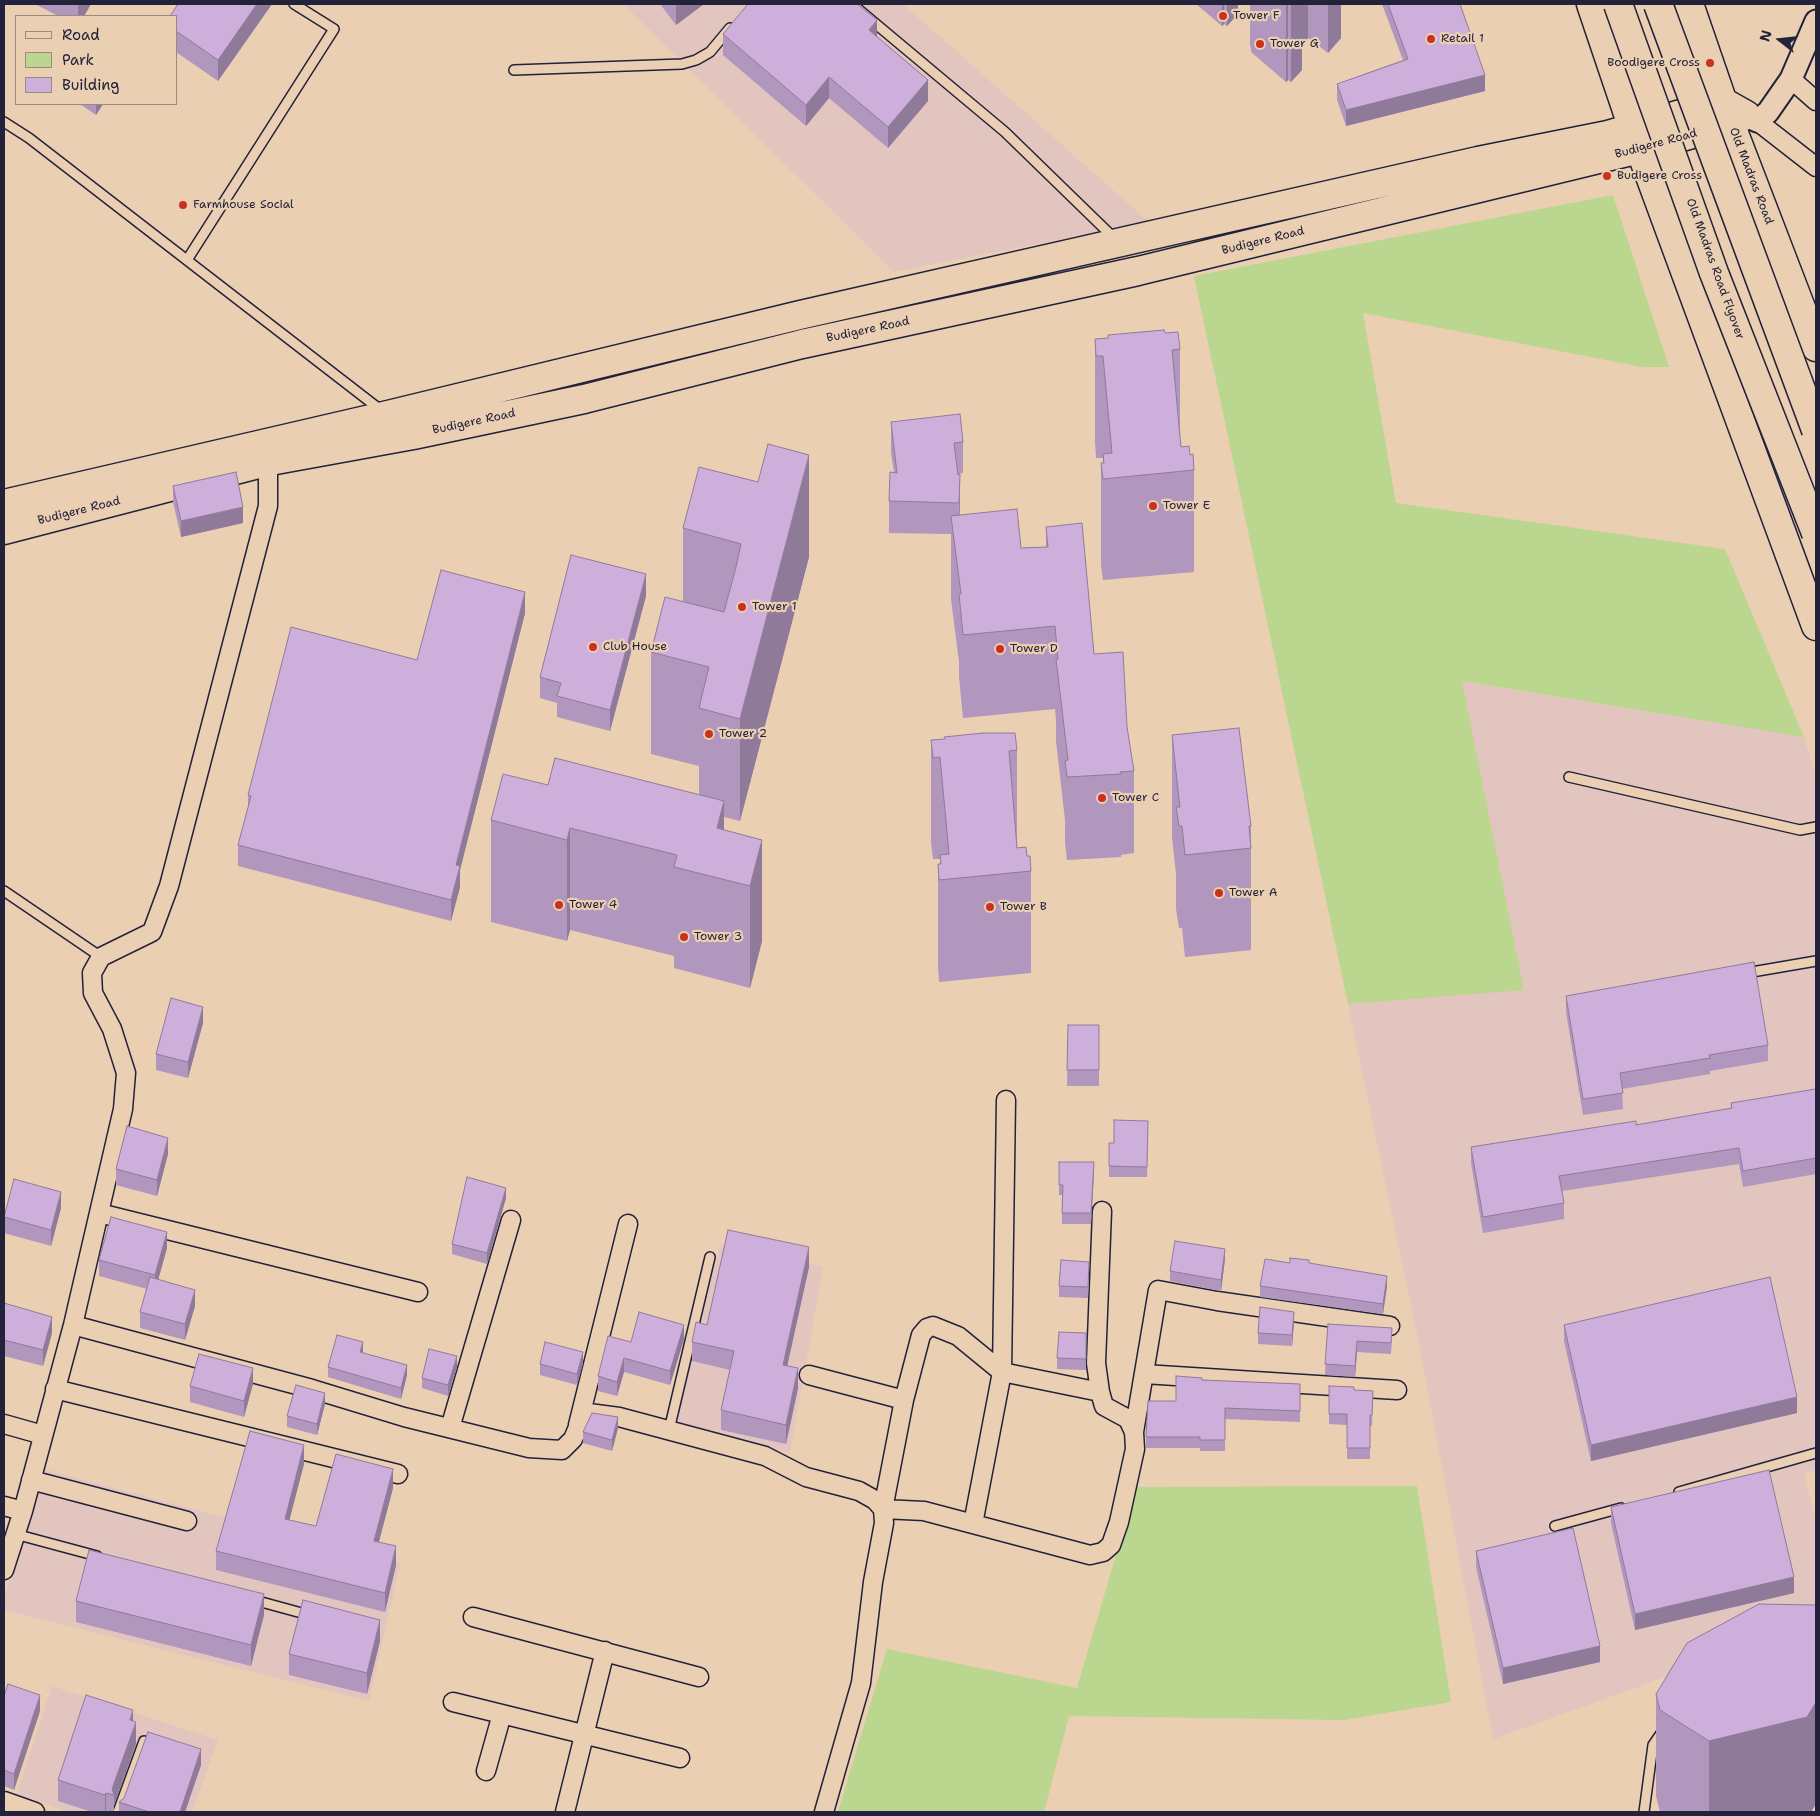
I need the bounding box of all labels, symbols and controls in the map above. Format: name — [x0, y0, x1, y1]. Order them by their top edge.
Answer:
place label: Tower F — [1233, 9, 1280, 23]
marker: Tower F — [1217, 10, 1229, 22]
legend — [15, 15, 178, 105]
north arrow — [1755, 15, 1805, 65]
text: Road — [62, 25, 100, 45]
text: N — [1755, 28, 1776, 44]
place label: Retail 1 — [1441, 32, 1484, 46]
marker: Retail 1 — [1425, 33, 1437, 45]
place label: Tower G — [1270, 37, 1319, 51]
marker: Tower G — [1254, 38, 1266, 50]
text: Park — [62, 50, 94, 70]
place label: Boodigere Cross — [1607, 56, 1700, 70]
marker: Boodigere Cross — [1704, 57, 1716, 69]
text: Building — [62, 75, 119, 95]
street label: Old Madras Road — [1726, 125, 1776, 227]
street label: Budigere Road — [1613, 126, 1699, 162]
place label: Budigere Cross — [1617, 169, 1702, 183]
marker: Budigere Cross — [1601, 170, 1613, 182]
street label: Old Madras Road Flyover — [1683, 196, 1747, 342]
place label: Farmhouse Social — [193, 198, 294, 212]
marker: Farmhouse Social — [177, 199, 189, 211]
street label: Budigere Road — [1220, 224, 1306, 258]
street label: Budigere Road — [825, 314, 911, 346]
street label: Budigere Road — [431, 406, 517, 438]
street label: Budigere Road — [36, 494, 122, 528]
place label: Tower E — [1163, 499, 1210, 513]
marker: Tower E — [1147, 500, 1159, 512]
place label: Tower 1 — [752, 600, 797, 614]
marker: Tower 1 — [736, 601, 748, 613]
place label: Club House — [603, 640, 667, 654]
marker: Club House — [587, 641, 599, 653]
place label: Tower D — [1010, 642, 1058, 656]
marker: Tower D — [994, 643, 1006, 655]
place label: Tower 2 — [719, 727, 767, 741]
marker: Tower 2 — [703, 728, 715, 740]
place label: Tower C — [1112, 791, 1159, 805]
marker: Tower C — [1096, 792, 1108, 804]
place label: Tower A — [1229, 886, 1277, 900]
marker: Tower A — [1213, 887, 1225, 899]
place label: Tower 4 — [569, 898, 617, 912]
marker: Tower 4 — [553, 899, 565, 911]
place label: Tower B — [1000, 900, 1047, 914]
marker: Tower B — [984, 901, 996, 913]
place label: Tower 3 — [694, 930, 742, 944]
marker: Tower 3 — [678, 931, 690, 943]

